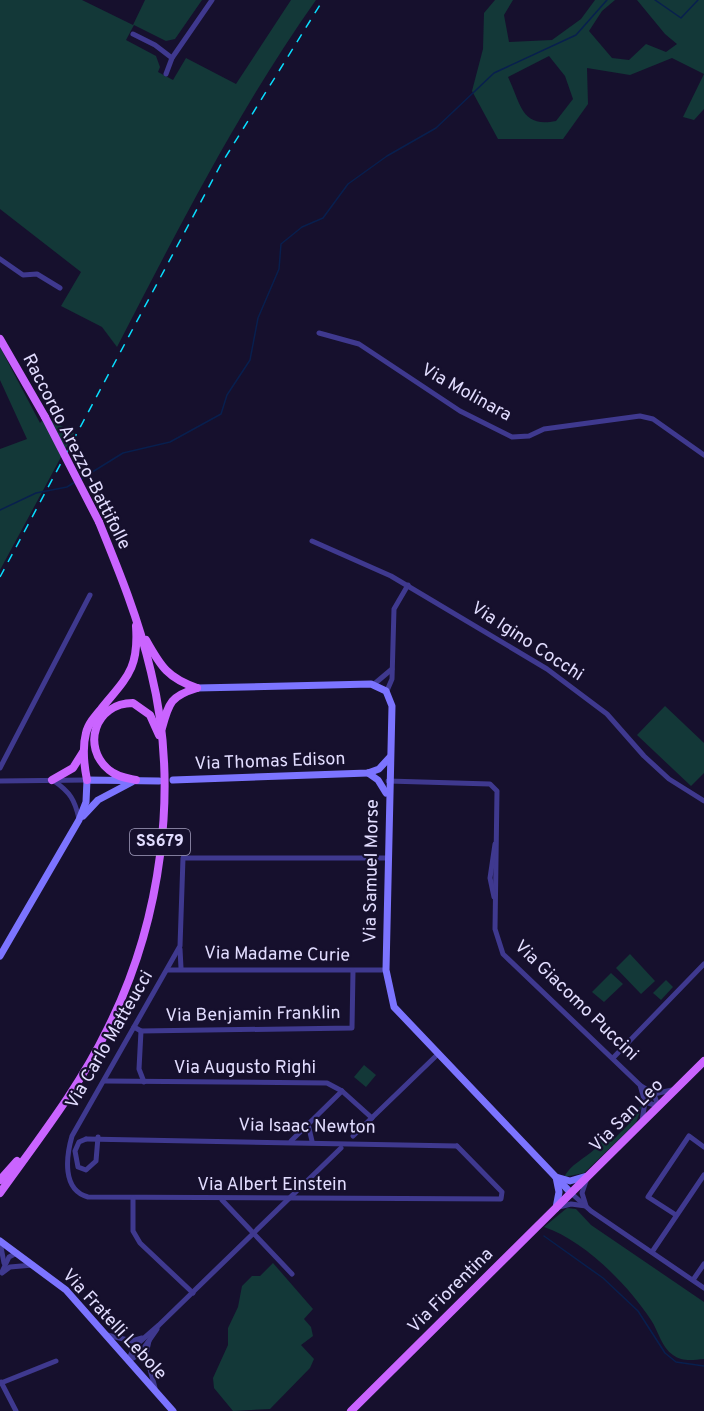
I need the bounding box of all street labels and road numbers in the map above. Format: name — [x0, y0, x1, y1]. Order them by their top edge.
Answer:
street label: Raccordo Arezzo-Battifolle — [17, 350, 135, 554]
street label: Via Molinara — [417, 359, 515, 427]
street label: Via Igino Cocchi — [466, 597, 588, 687]
street label: Via Thomas Edison — [194, 748, 346, 776]
street label: Via Samuel Morse — [359, 799, 385, 943]
road number: SS679 — [130, 829, 190, 855]
street label: Via Giacomo Puccini — [509, 936, 643, 1066]
street label: Via Madame Curie — [204, 942, 350, 968]
street label: Via Carlo Matteucci — [61, 967, 159, 1113]
street label: Via Benjamin Franklin — [165, 1002, 341, 1028]
street label: Via Augusto Righi — [174, 1057, 316, 1080]
street label: Via San Leo — [585, 1074, 669, 1158]
street label: Via Isaac Newton — [238, 1114, 376, 1140]
street label: Via Albert Einstein — [197, 1174, 347, 1197]
street label: Via Fiorentina — [403, 1243, 499, 1339]
street label: Via Fratelli Lebole — [57, 1265, 171, 1385]

